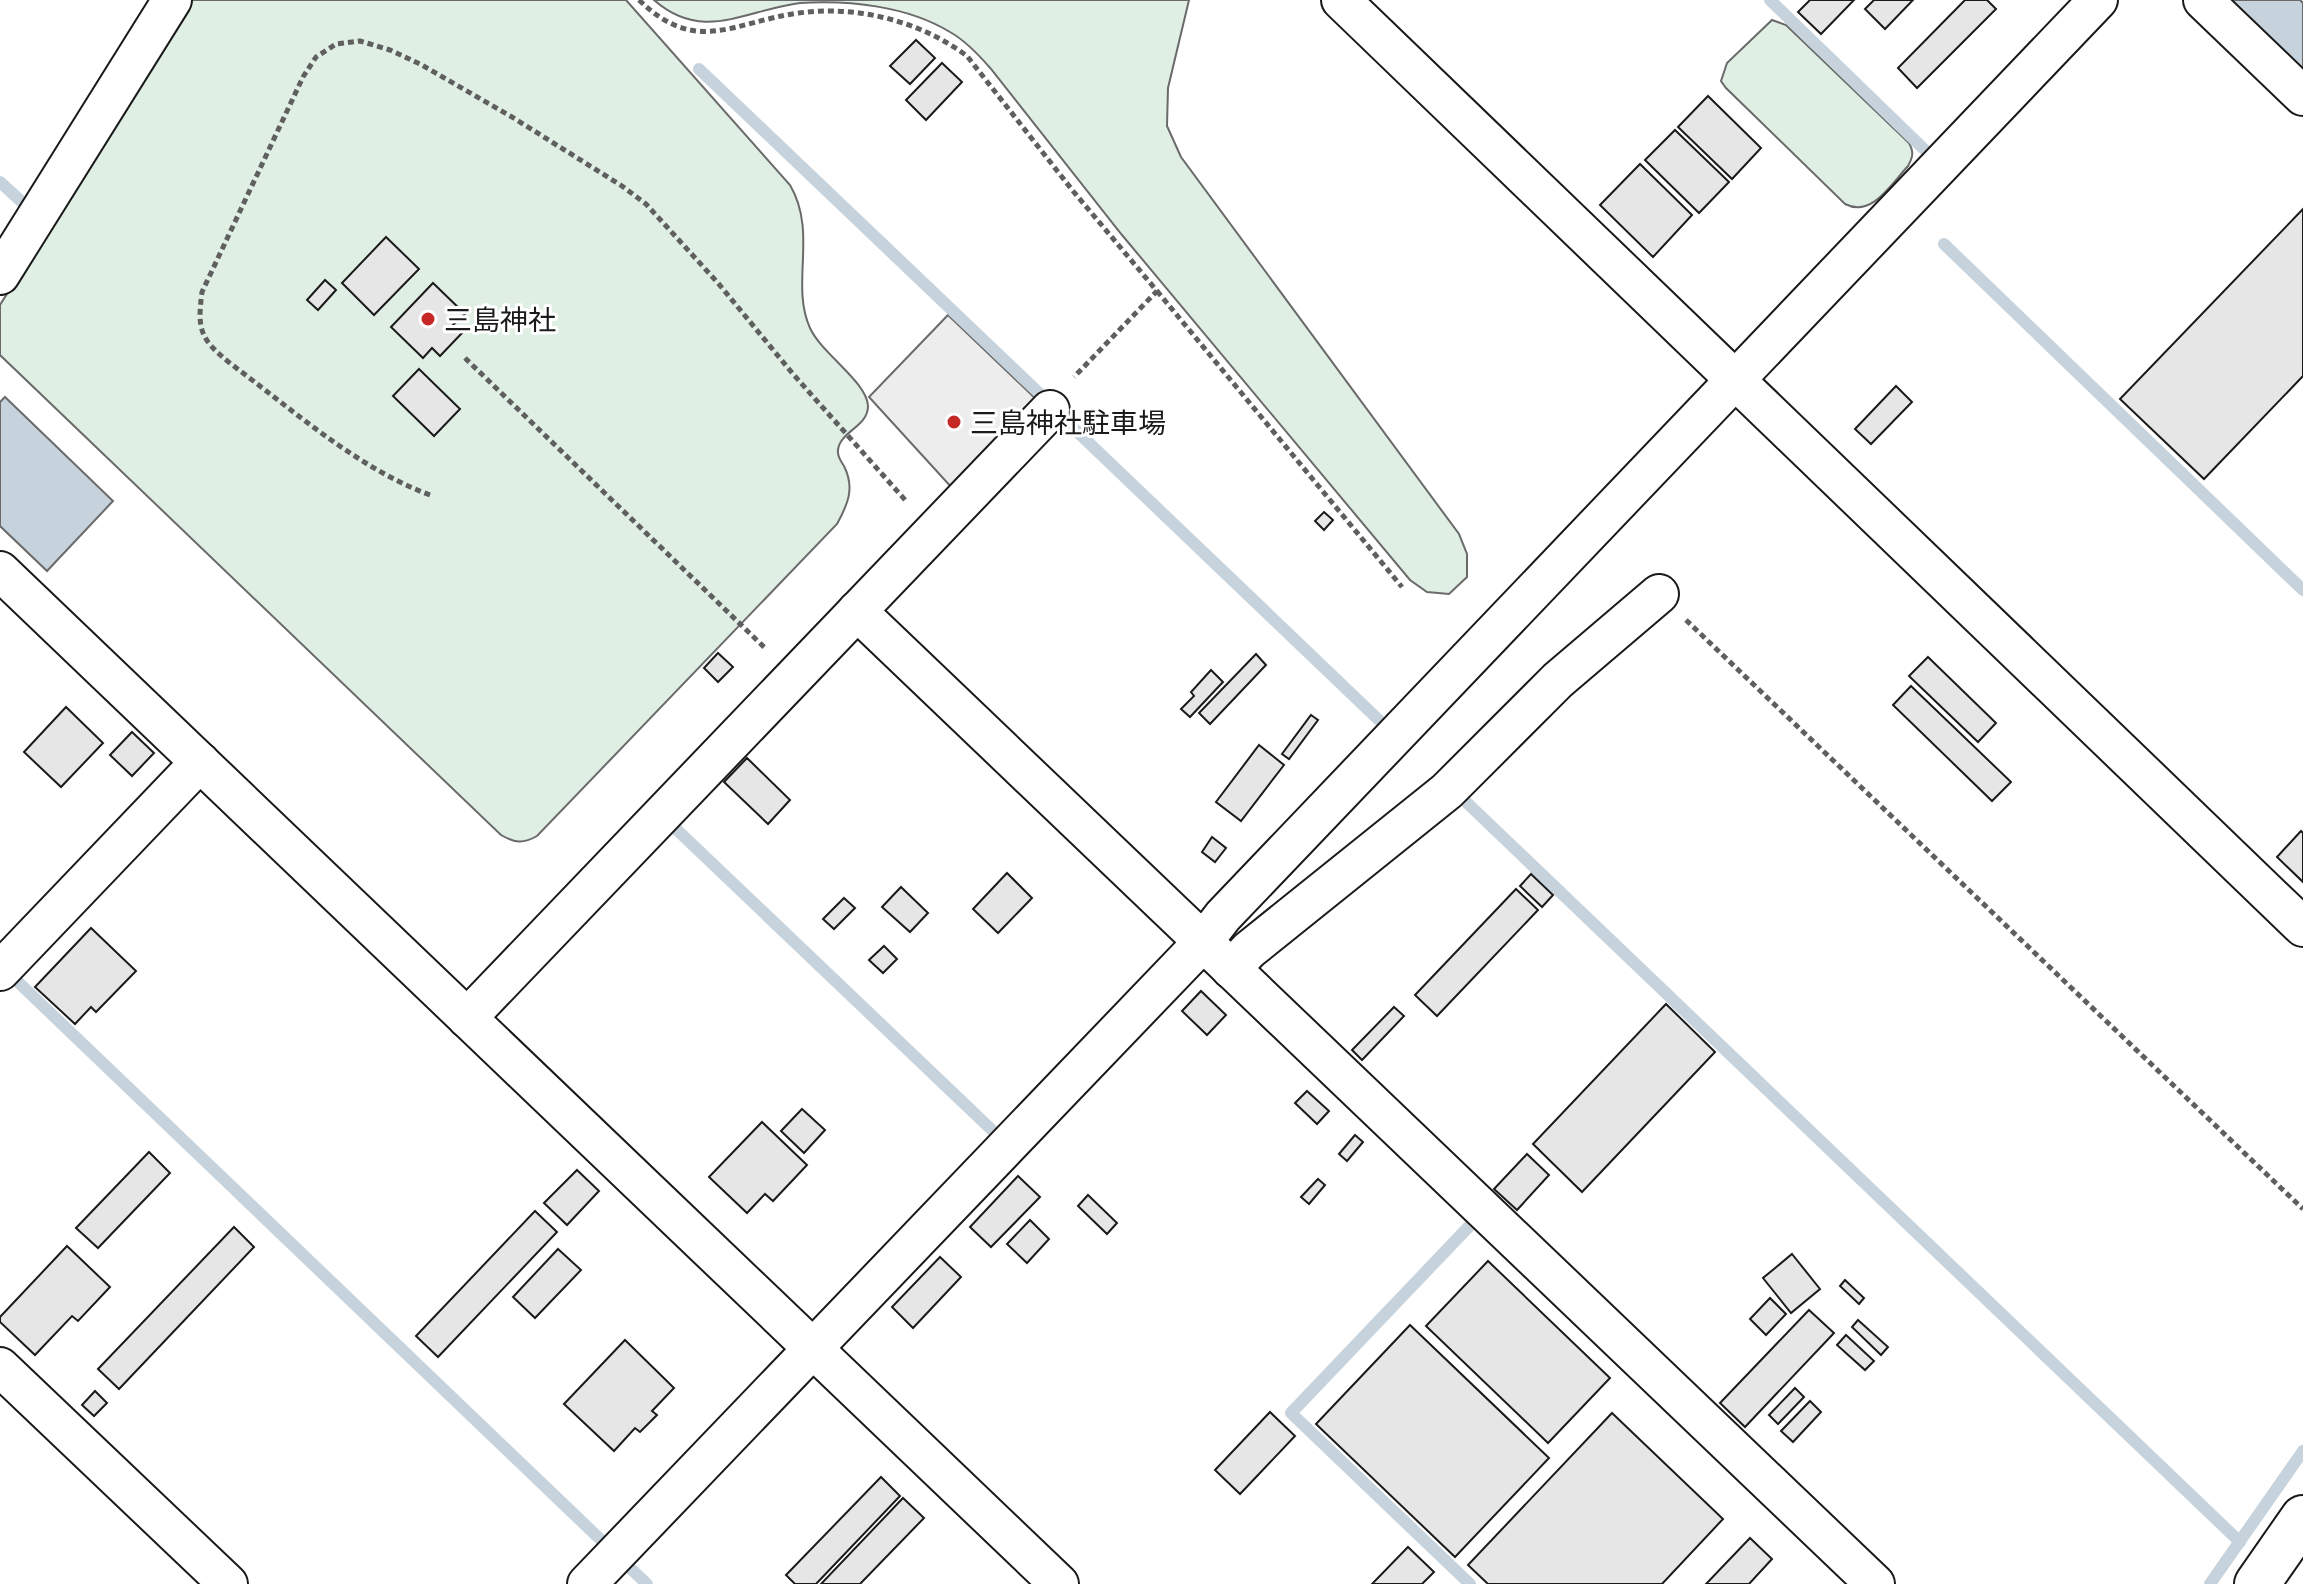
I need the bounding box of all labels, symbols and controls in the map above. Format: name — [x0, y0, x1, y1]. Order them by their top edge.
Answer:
place label: 三島神社 — [444, 302, 556, 336]
marker: 三島神社 — [419, 310, 437, 328]
place label: 三島神社駐車場 — [970, 405, 1166, 439]
marker: 三島神社駐車場 — [945, 413, 963, 431]

